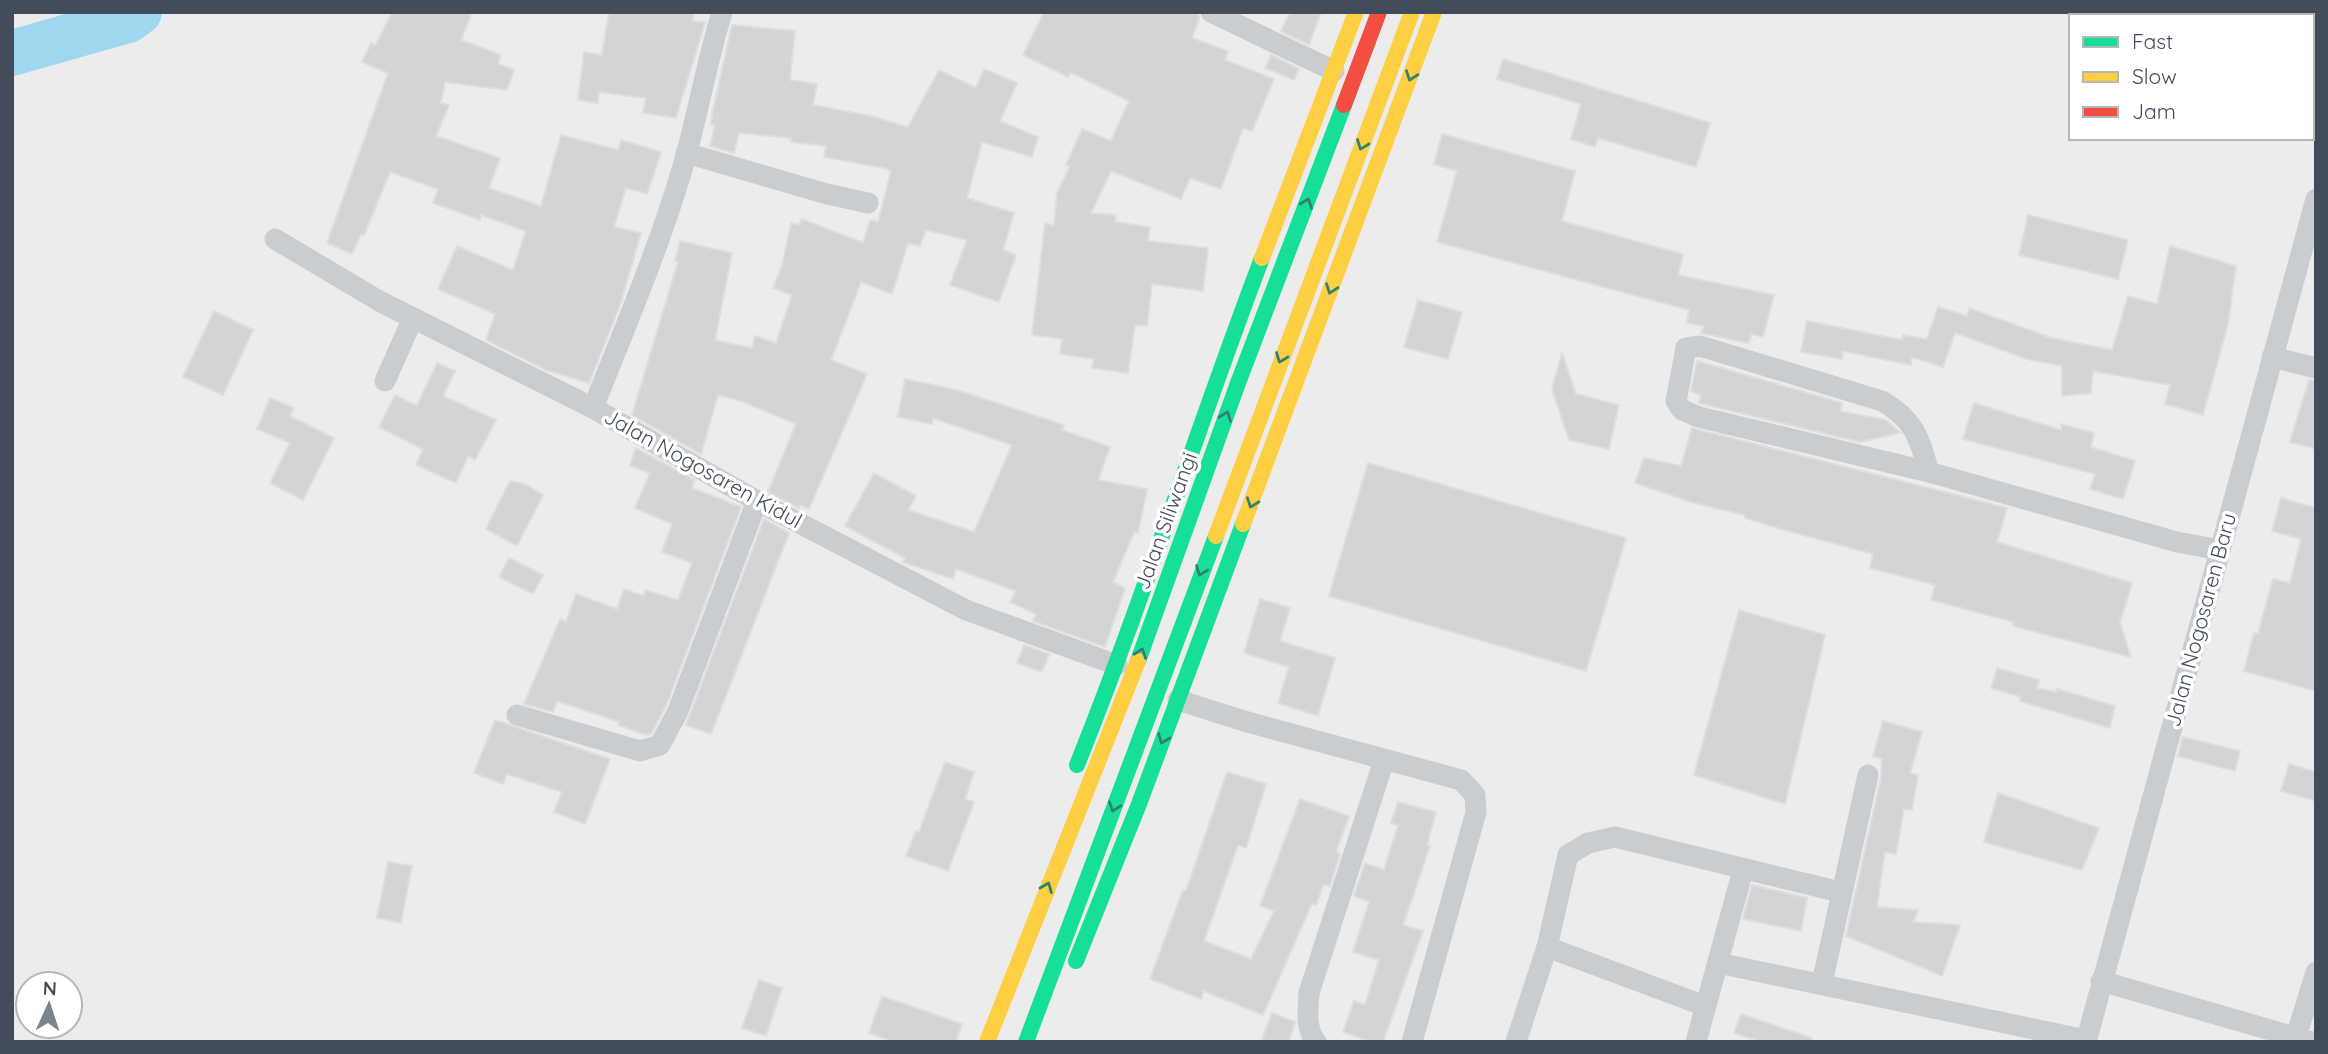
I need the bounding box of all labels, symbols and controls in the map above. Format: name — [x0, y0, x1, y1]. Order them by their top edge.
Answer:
legend — [2069, 14, 2314, 140]
text: Fast — [2132, 28, 2173, 54]
text: Slow — [2132, 63, 2177, 89]
one-way arrow — [1405, 70, 1419, 82]
text: Jam — [2132, 98, 2176, 124]
one-way arrow — [1356, 138, 1370, 150]
one-way arrow — [1298, 198, 1312, 210]
one-way arrow — [1325, 283, 1339, 295]
one-way arrow — [1276, 351, 1290, 363]
street label: Jalan Nogosaren Kidul — [600, 403, 807, 533]
one-way arrow — [1218, 410, 1232, 422]
street label: Jalan Siliwangi — [1128, 448, 1202, 593]
one-way arrow — [1246, 496, 1260, 508]
street label: Jalan Nogosaren Baru — [2159, 510, 2241, 729]
one-way arrow — [1195, 564, 1209, 576]
one-way arrow — [1133, 647, 1147, 659]
one-way arrow — [1158, 732, 1172, 744]
one-way arrow — [1108, 801, 1122, 813]
one-way arrow — [1038, 881, 1052, 893]
north arrow — [14, 970, 84, 1040]
text: N — [42, 976, 57, 1000]

